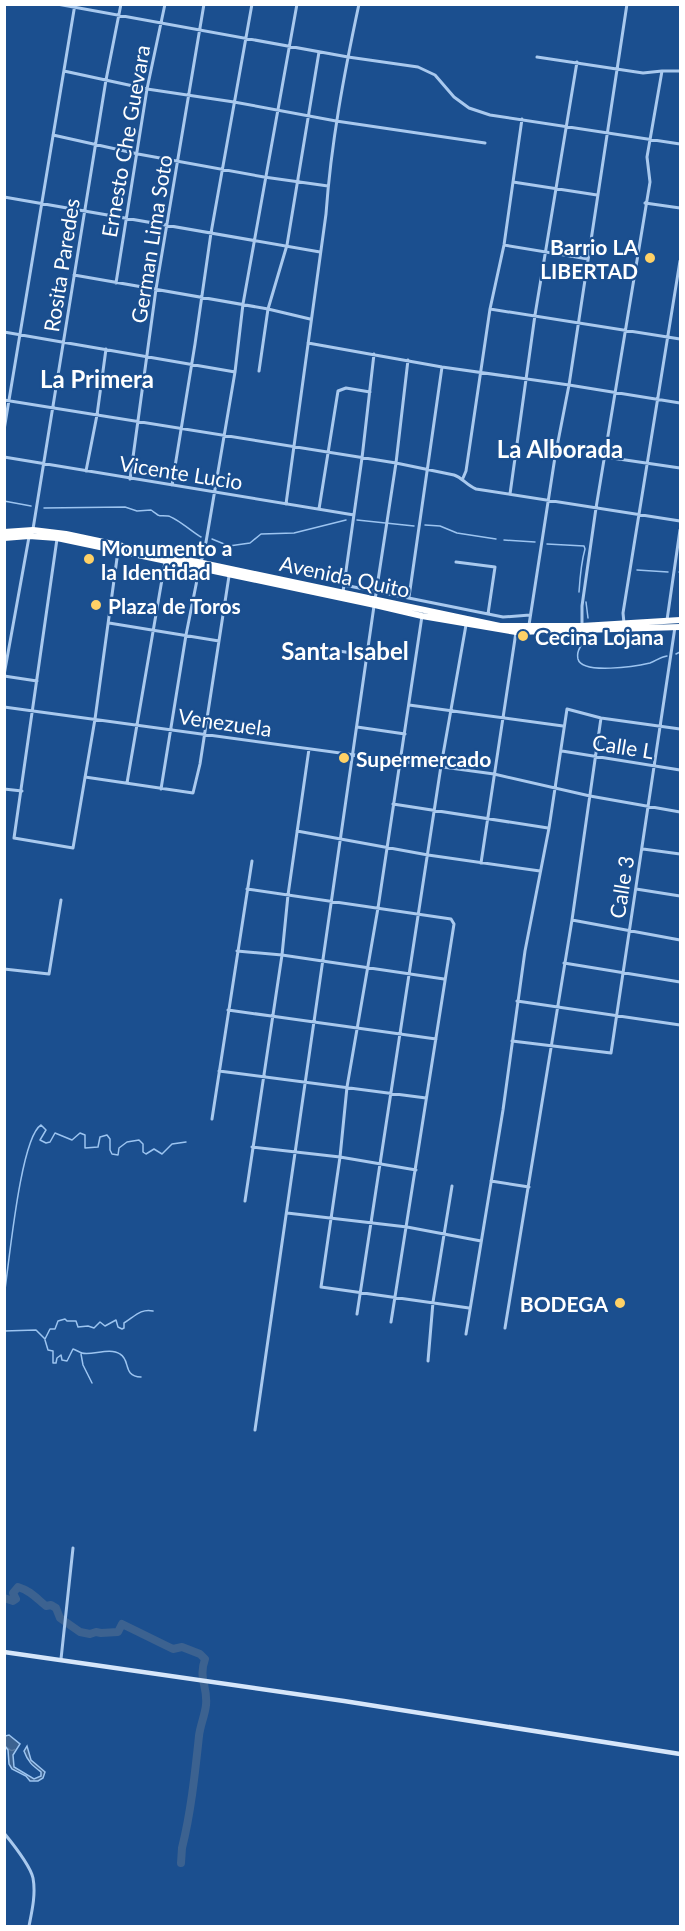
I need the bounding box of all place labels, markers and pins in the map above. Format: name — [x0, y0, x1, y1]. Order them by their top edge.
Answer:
place label: Barrio LA LIBERTAD — [540, 234, 638, 283]
marker: Barrio LA LIBERTAD — [643, 251, 657, 265]
place label: Monumento a la Identidad — [101, 535, 232, 584]
marker: Monumento a la Identidad — [82, 552, 96, 566]
place label: Plaza de Toros — [108, 593, 241, 618]
marker: Plaza de Toros — [89, 598, 103, 612]
place label: Cecina Lojana — [535, 624, 664, 649]
marker: Cecina Lojana — [516, 629, 530, 643]
place label: Supermercado — [356, 746, 491, 771]
marker: Supermercado — [337, 751, 351, 765]
place label: BODEGA — [520, 1291, 608, 1316]
marker: BODEGA — [613, 1296, 627, 1310]

